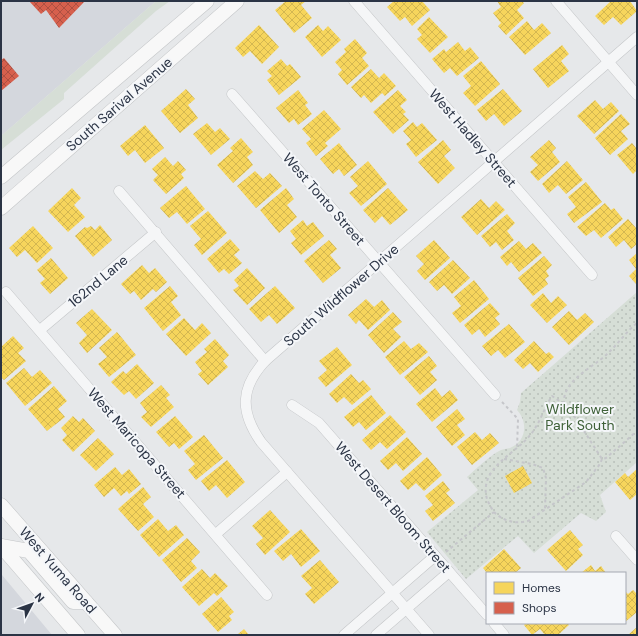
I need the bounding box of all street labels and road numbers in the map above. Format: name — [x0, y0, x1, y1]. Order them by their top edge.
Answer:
street label: South Sarival Avenue — [62, 53, 176, 155]
street label: West Hadley Street — [425, 85, 521, 191]
street label: West Tonto Street — [279, 149, 369, 249]
street label: South Wildflower Drive — [280, 240, 402, 350]
street label: 162nd Lane — [64, 251, 132, 311]
street label: West Maricopa Street — [84, 384, 190, 502]
street label: West Desert Bloom Street — [331, 438, 455, 576]
street label: West Yuma Road — [15, 523, 101, 617]

